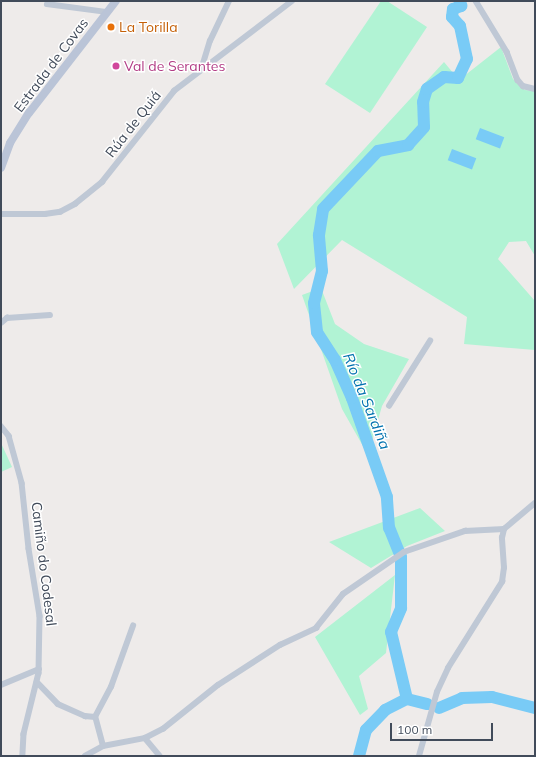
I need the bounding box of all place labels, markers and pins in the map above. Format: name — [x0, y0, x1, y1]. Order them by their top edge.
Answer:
place label: La Torilla — [119, 19, 178, 35]
marker: La Torilla — [106, 22, 116, 32]
place label: Val de Serantes — [124, 58, 225, 74]
marker: Val de Serantes — [111, 61, 121, 71]

